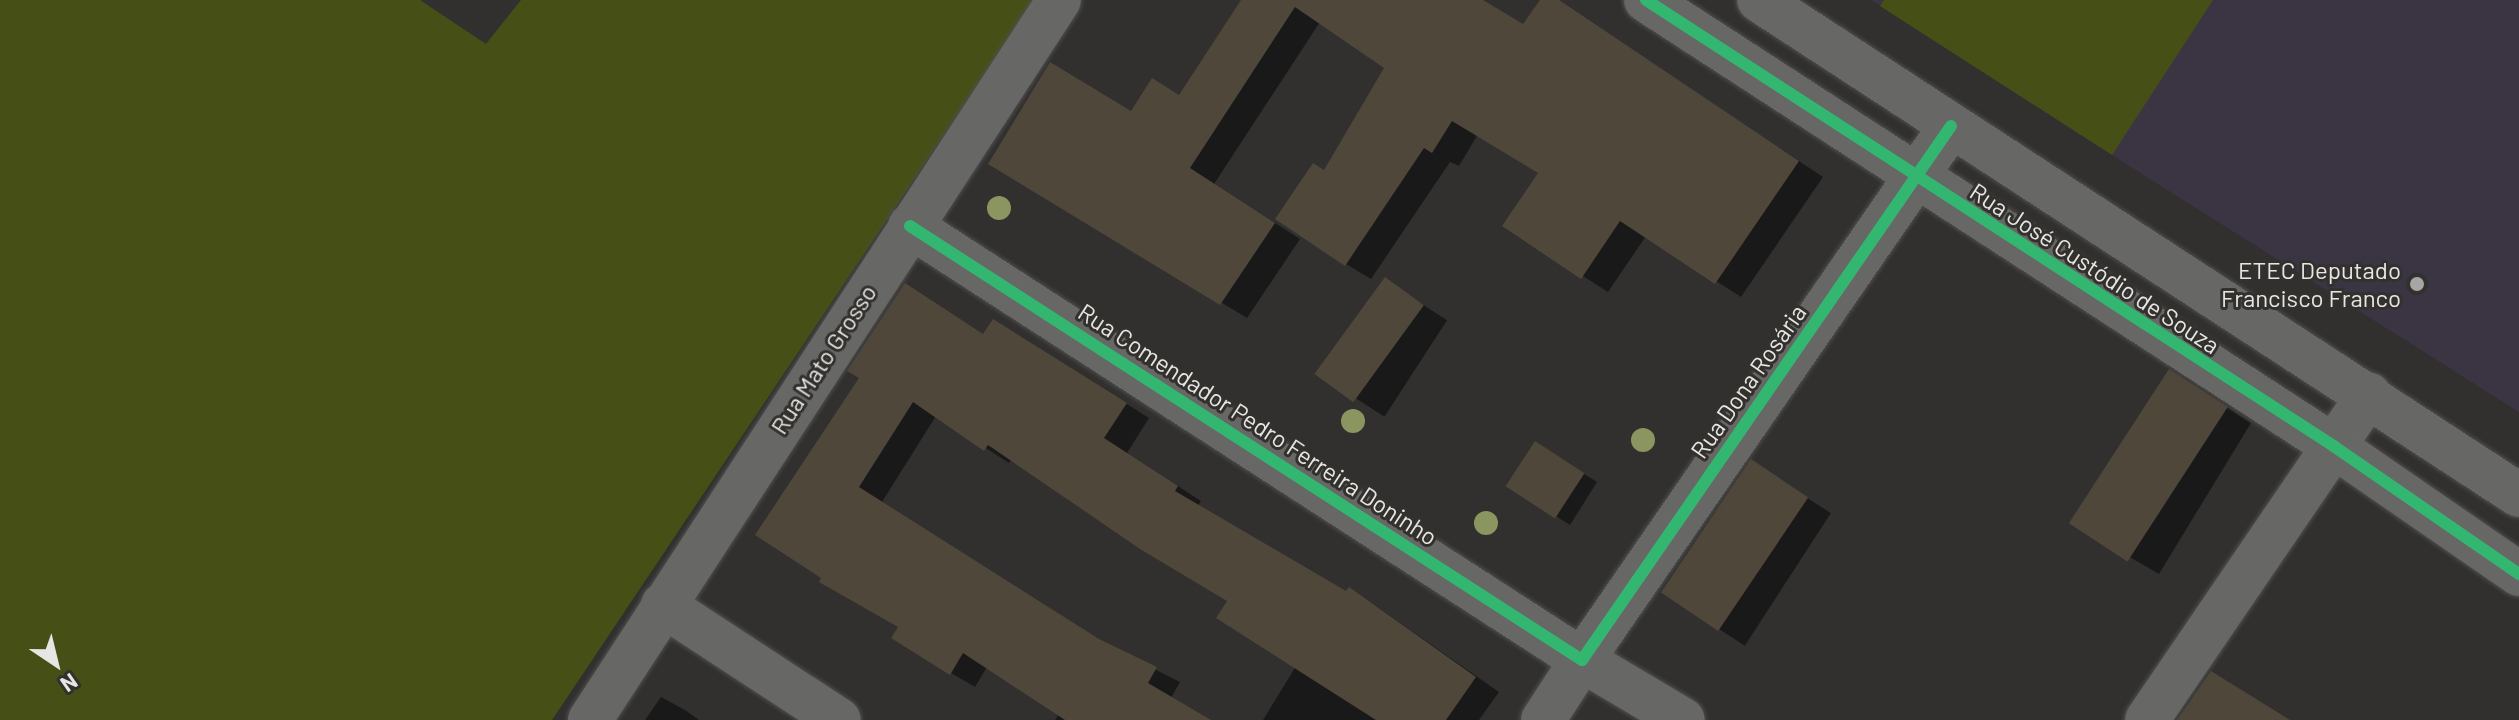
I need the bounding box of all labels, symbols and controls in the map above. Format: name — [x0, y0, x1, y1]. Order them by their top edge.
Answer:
street label: Rua José Custódio de Souza — [1965, 177, 2225, 359]
place label: ETEC Deputado Francisco Franco — [2221, 256, 2401, 312]
marker: ETEC Deputado Francisco Franco — [2408, 275, 2426, 293]
street label: Rua Mato Grosso — [764, 279, 882, 439]
street label: Rua Comendador Pedro Ferreira Doninho — [1073, 297, 1443, 551]
street label: Rua Dona Rosária — [1684, 299, 1812, 463]
north arrow — [16, 624, 96, 704]
text: N — [56, 669, 83, 699]

